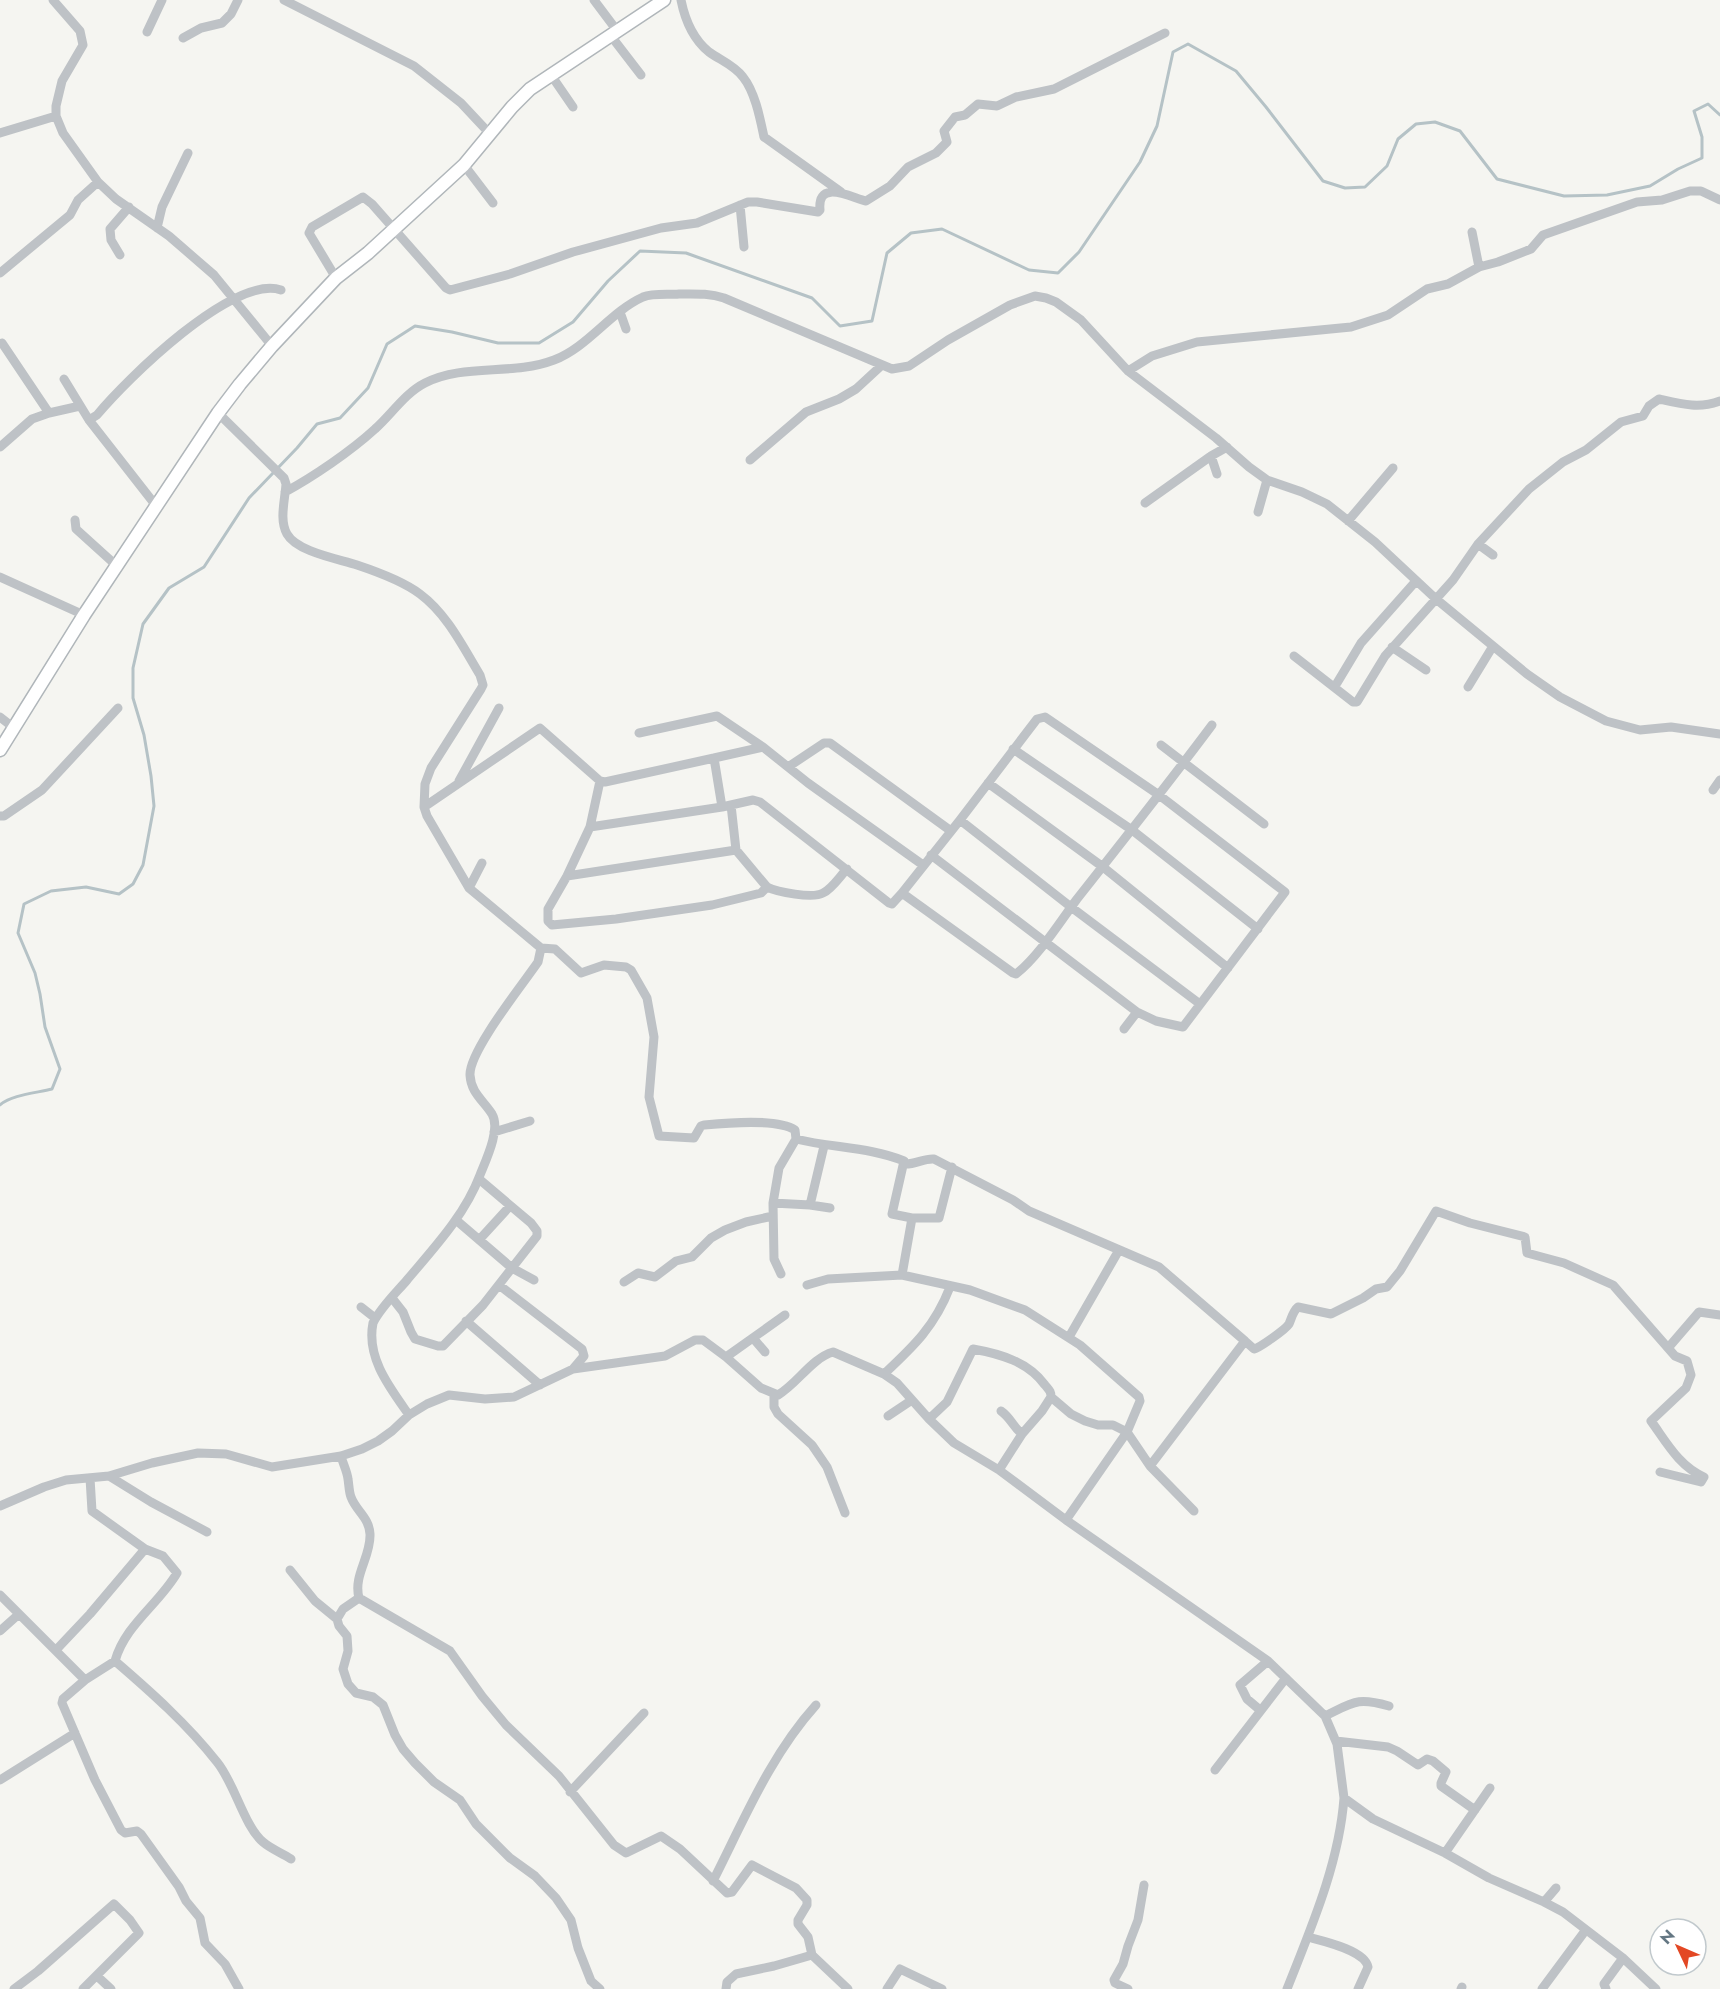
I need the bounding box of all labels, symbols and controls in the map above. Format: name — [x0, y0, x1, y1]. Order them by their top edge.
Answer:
north arrow — [1648, 1917, 1708, 1977]
text: N — [1655, 1924, 1680, 1949]

